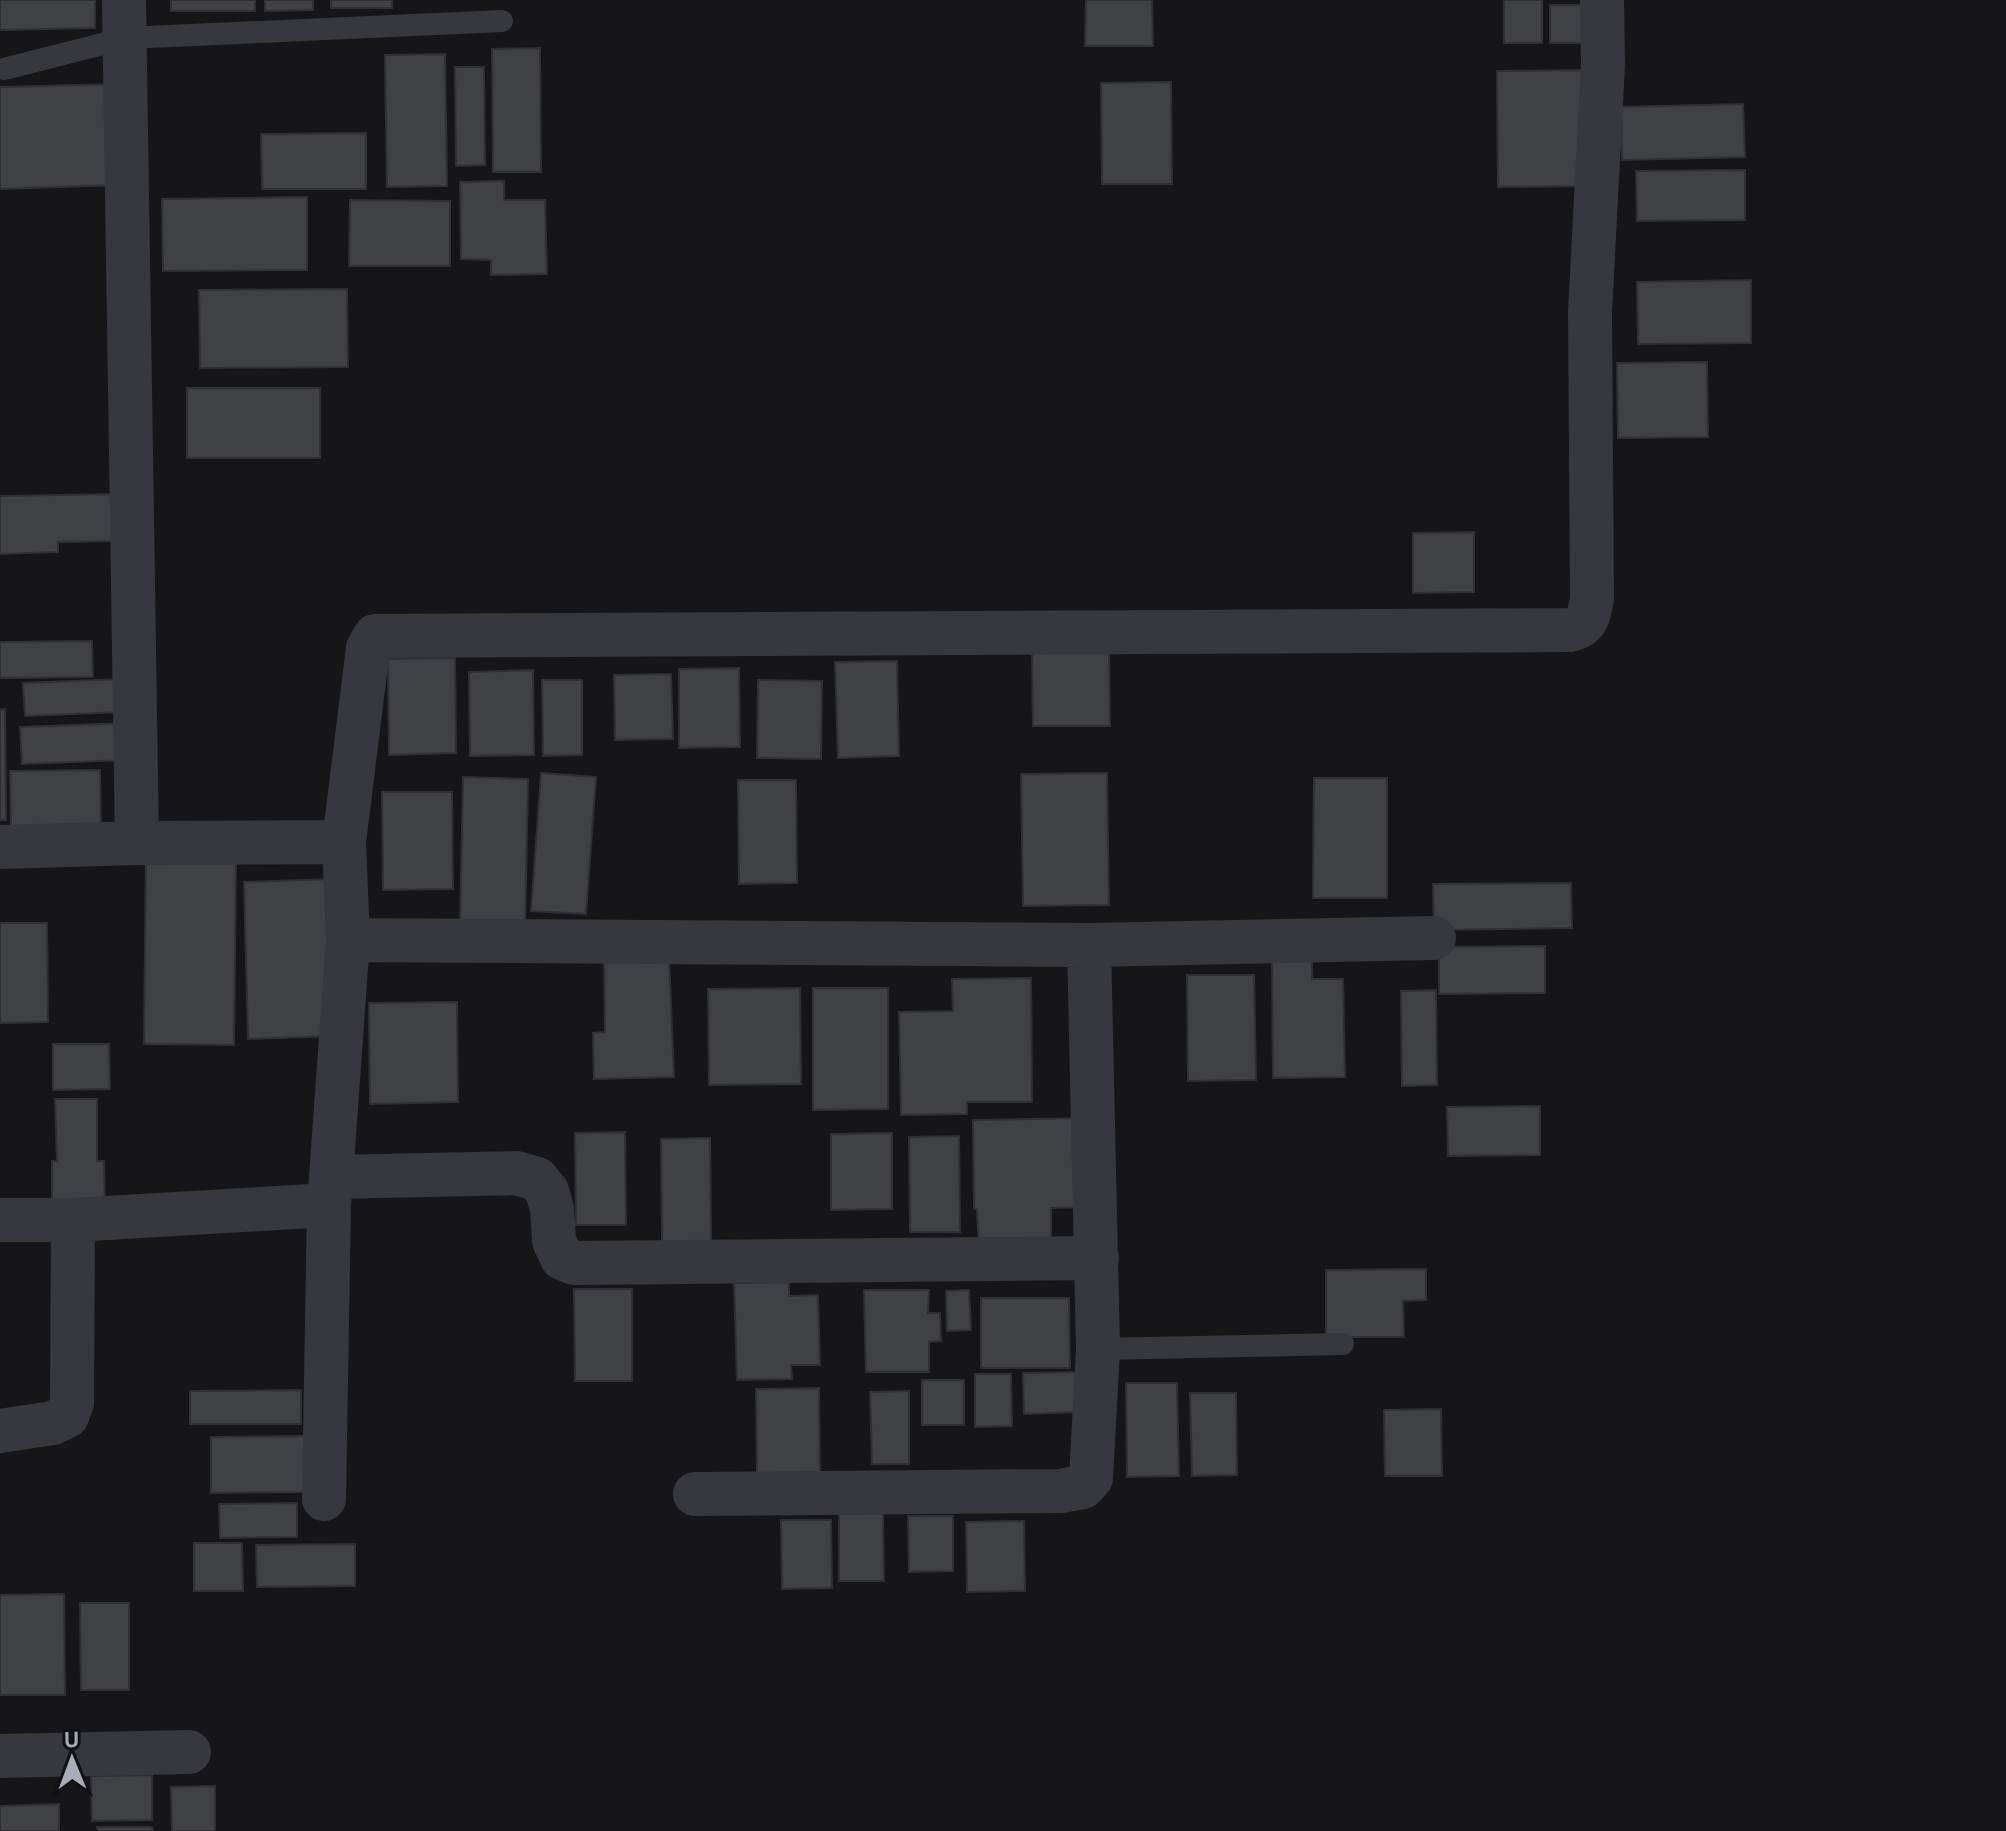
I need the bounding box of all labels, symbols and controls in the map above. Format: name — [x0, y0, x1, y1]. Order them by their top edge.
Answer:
north arrow — [32, 1719, 112, 1799]
text: U — [64, 1726, 80, 1751]

